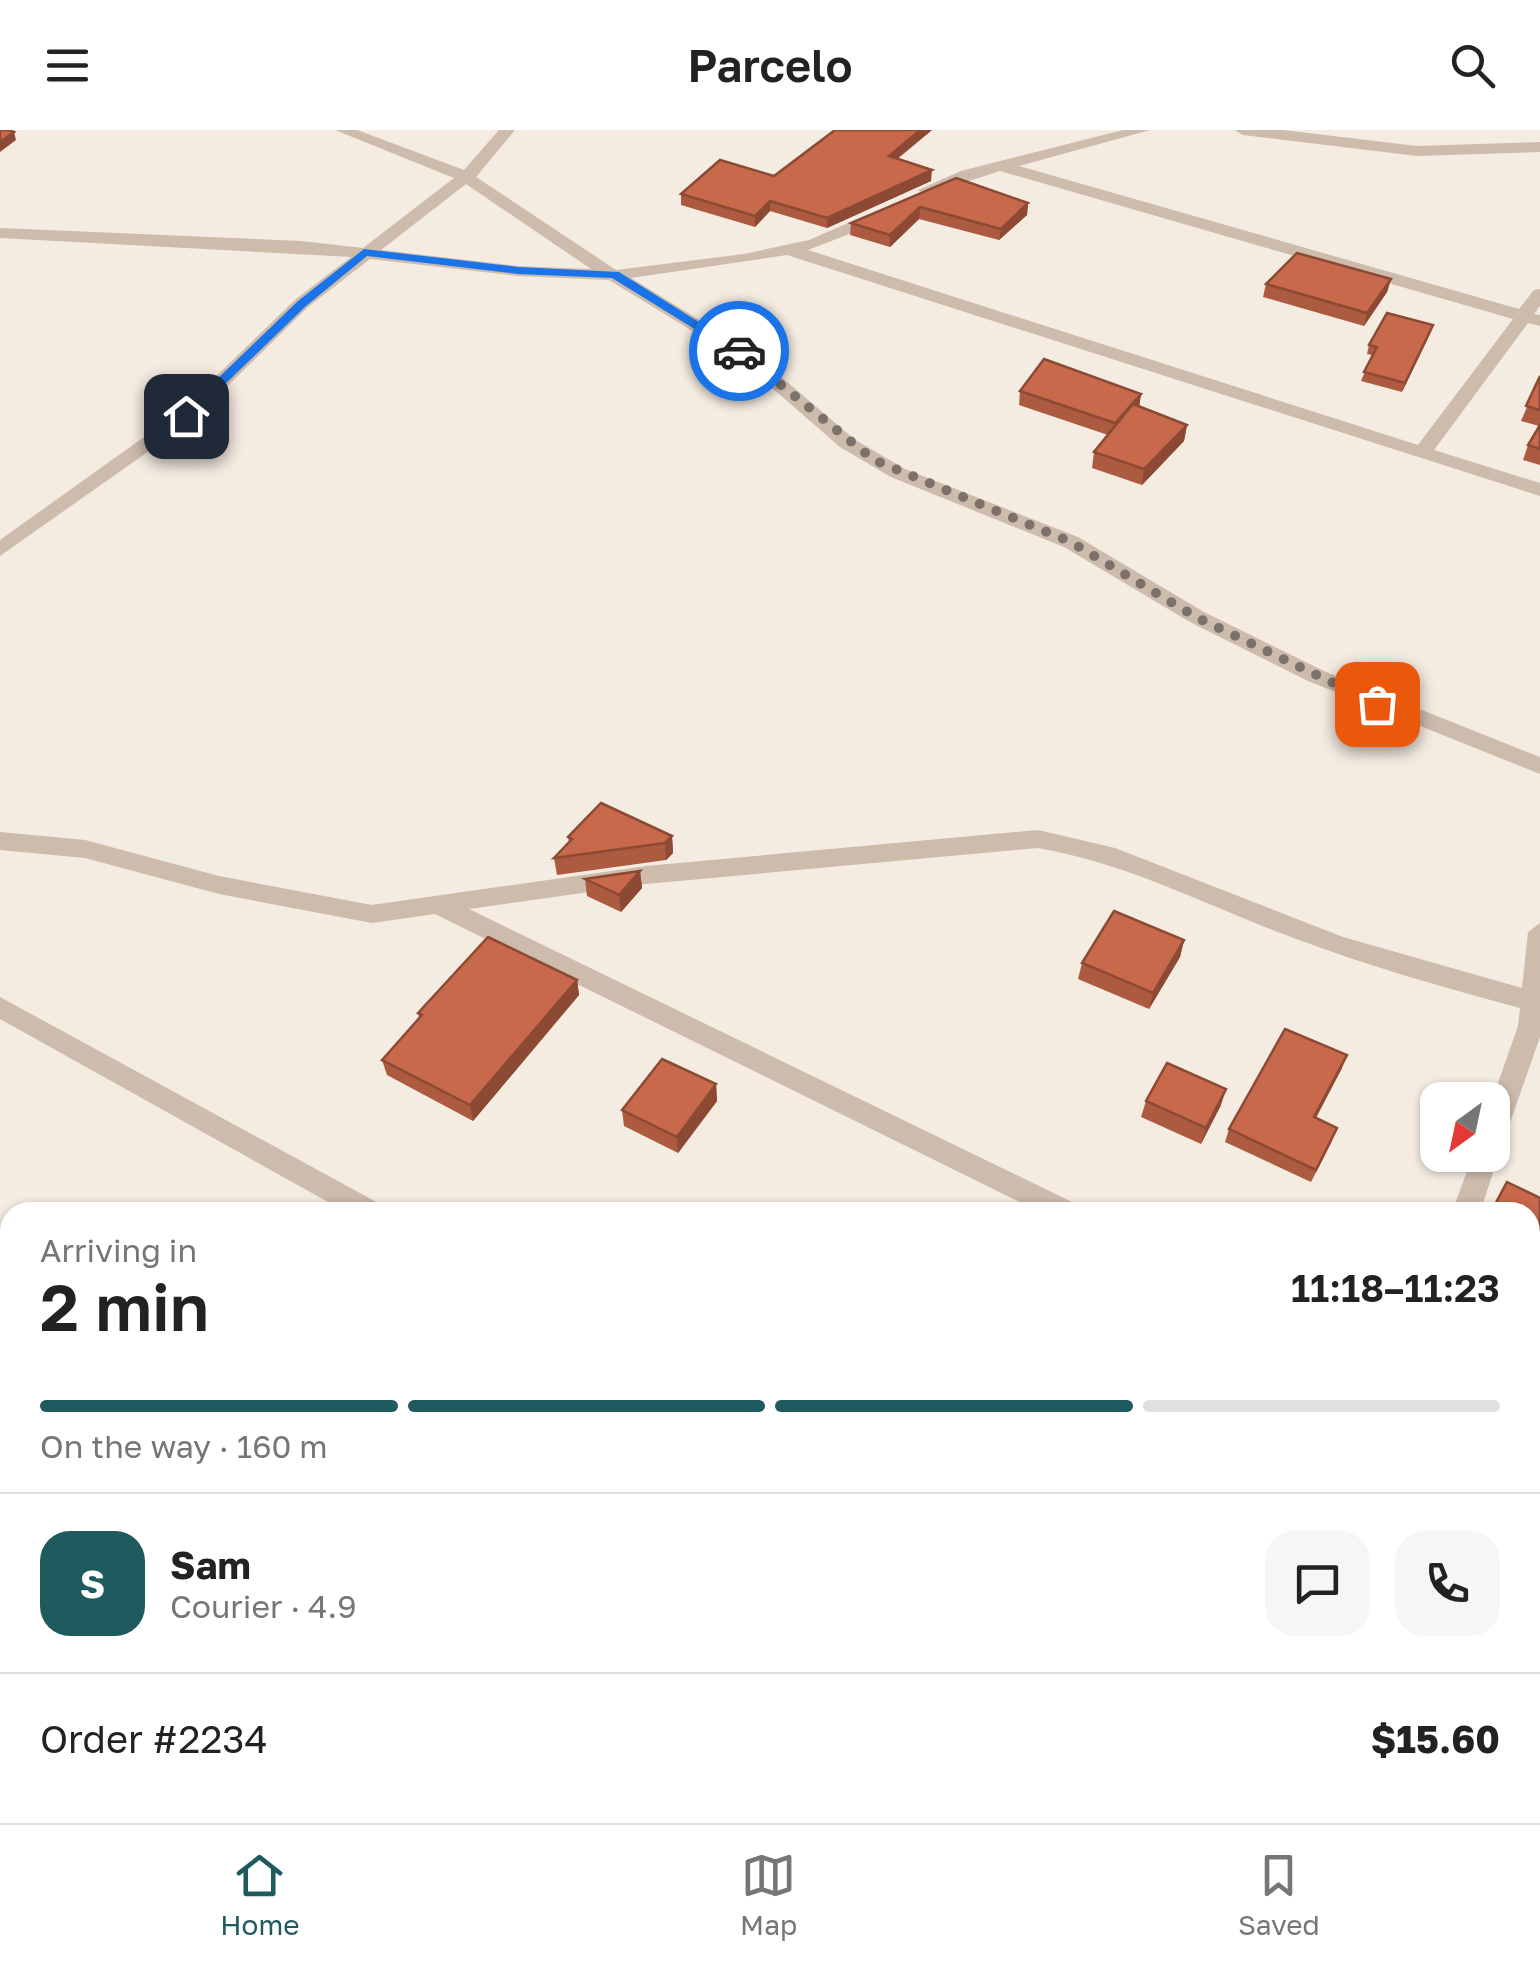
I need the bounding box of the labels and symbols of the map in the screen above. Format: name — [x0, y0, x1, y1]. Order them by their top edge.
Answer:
courier — [689, 301, 789, 401]
pin — [144, 374, 229, 459]
pin — [1335, 662, 1420, 747]
north arrow — [1420, 1082, 1510, 1172]

